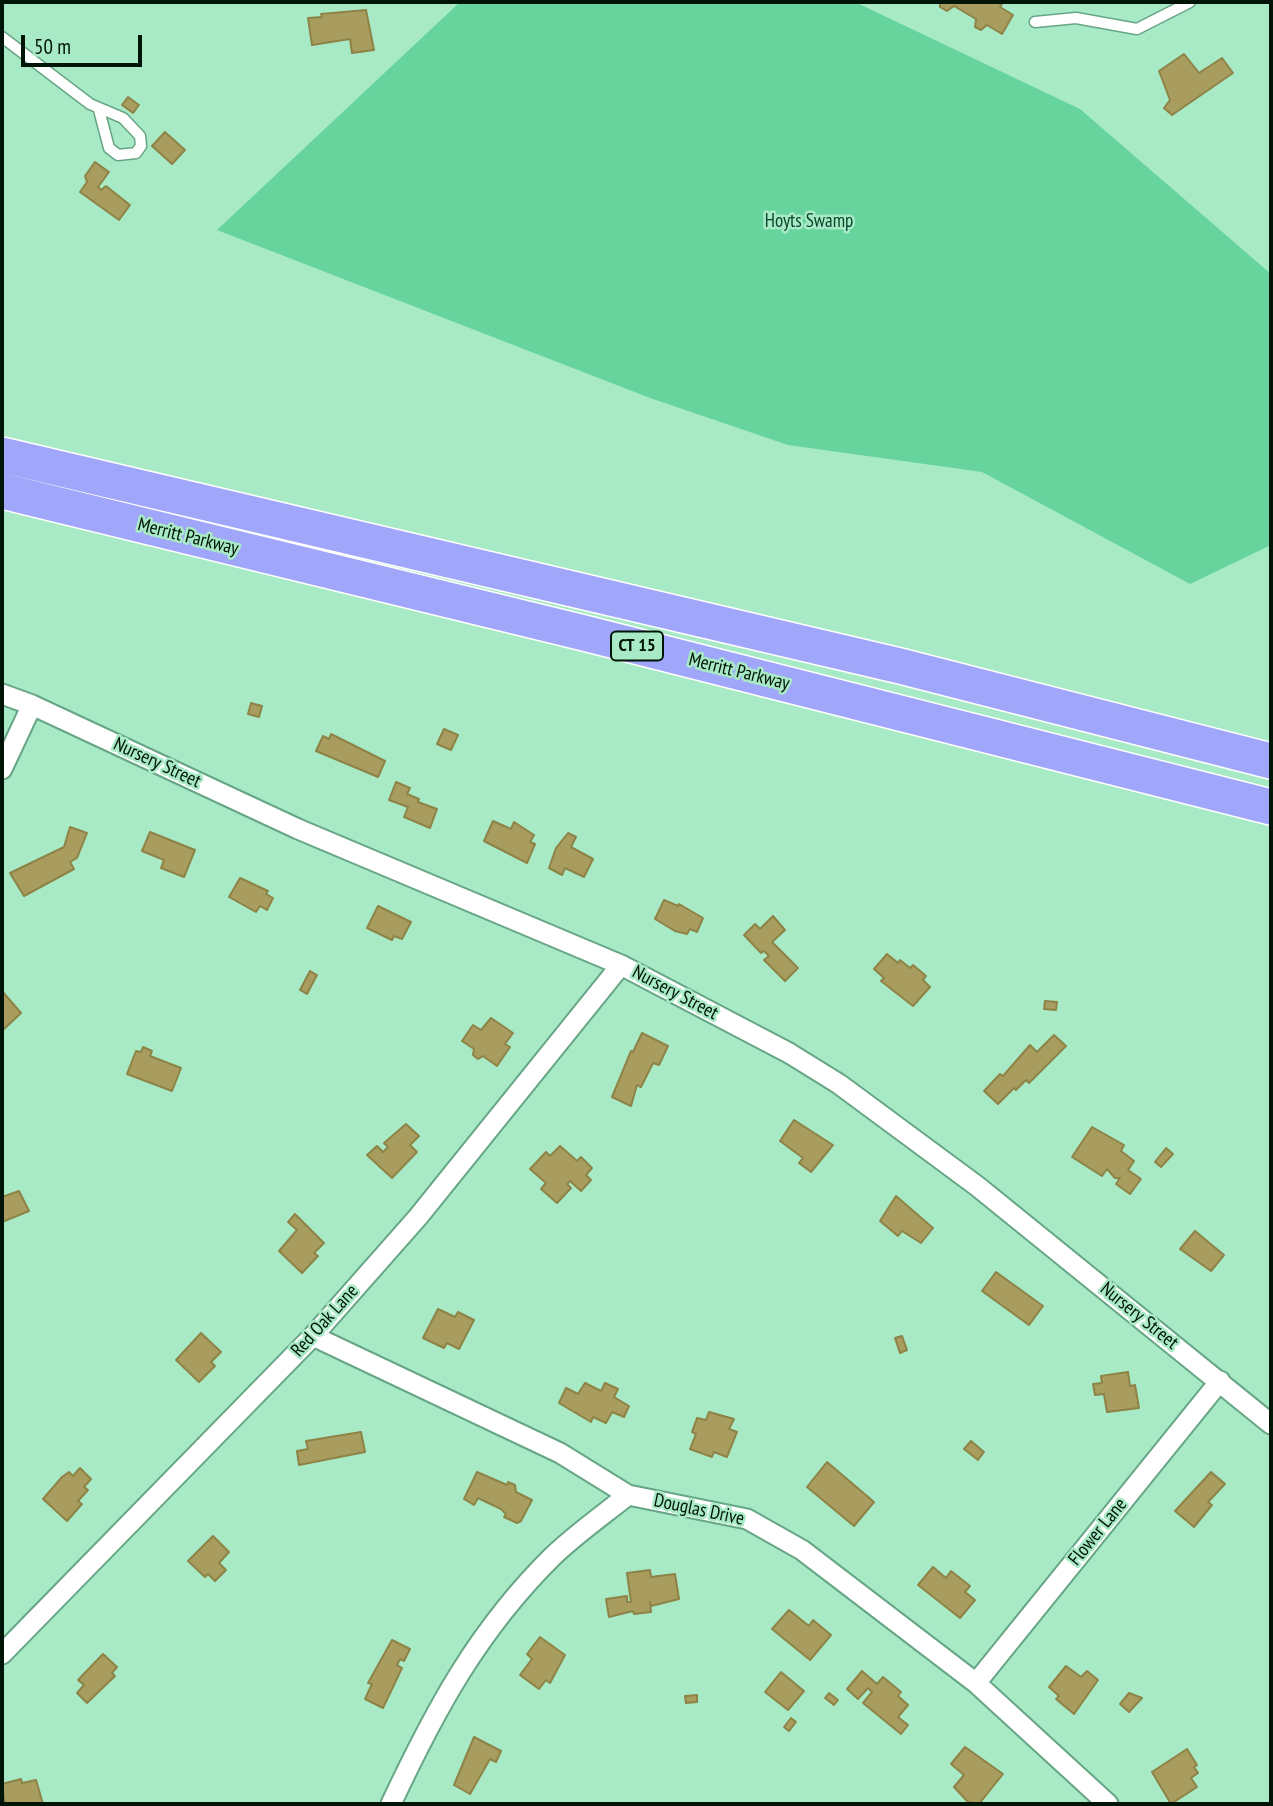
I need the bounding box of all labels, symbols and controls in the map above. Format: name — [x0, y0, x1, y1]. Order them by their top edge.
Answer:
scale bar — [24, 21, 145, 65]
text: 50 m — [34, 33, 71, 60]
park label: Hoyts Swamp — [765, 211, 853, 233]
street label: Merritt Parkway — [135, 513, 241, 561]
road number: CT 15 — [611, 632, 663, 660]
street label: Merritt Parkway — [686, 648, 792, 696]
street label: Nursery Street — [110, 733, 204, 793]
street label: Nursery Street — [628, 961, 722, 1025]
street label: Nursery Street — [1095, 1278, 1183, 1354]
street label: Red Oak Lane — [287, 1280, 363, 1362]
street label: Douglas Drive — [652, 1489, 746, 1531]
street label: Flower Lane — [1064, 1494, 1132, 1570]

